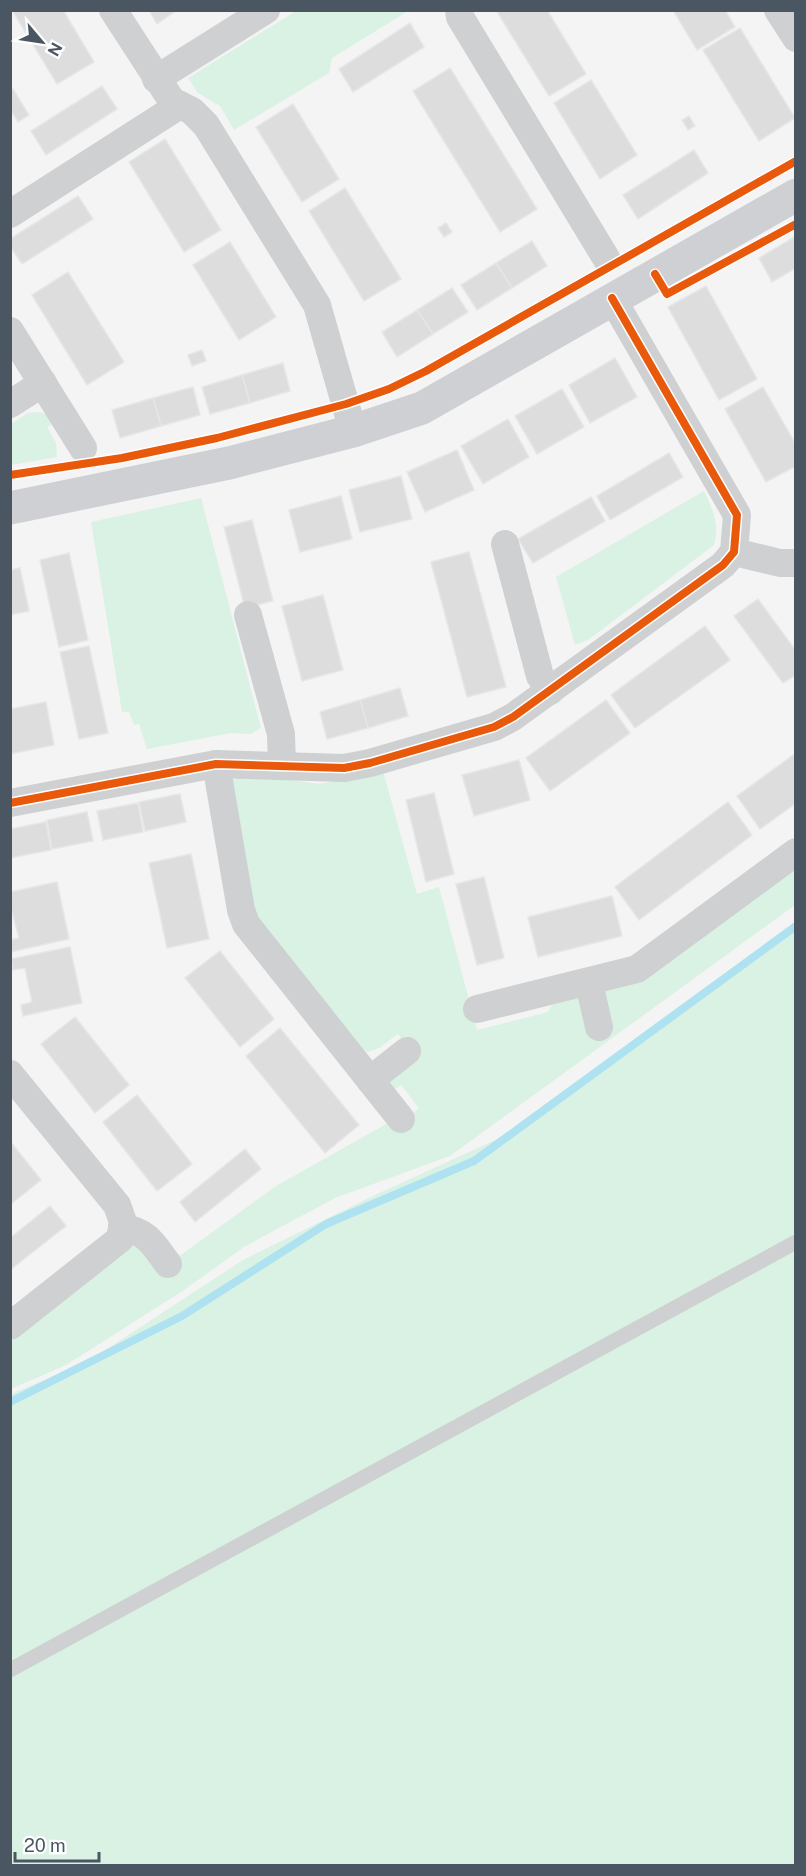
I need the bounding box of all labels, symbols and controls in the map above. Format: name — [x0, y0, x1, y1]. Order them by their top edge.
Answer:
north arrow — [12, 12, 72, 72]
text: N — [43, 39, 66, 59]
scale bar — [15, 1825, 99, 1863]
text: 20 m — [24, 1835, 66, 1856]

